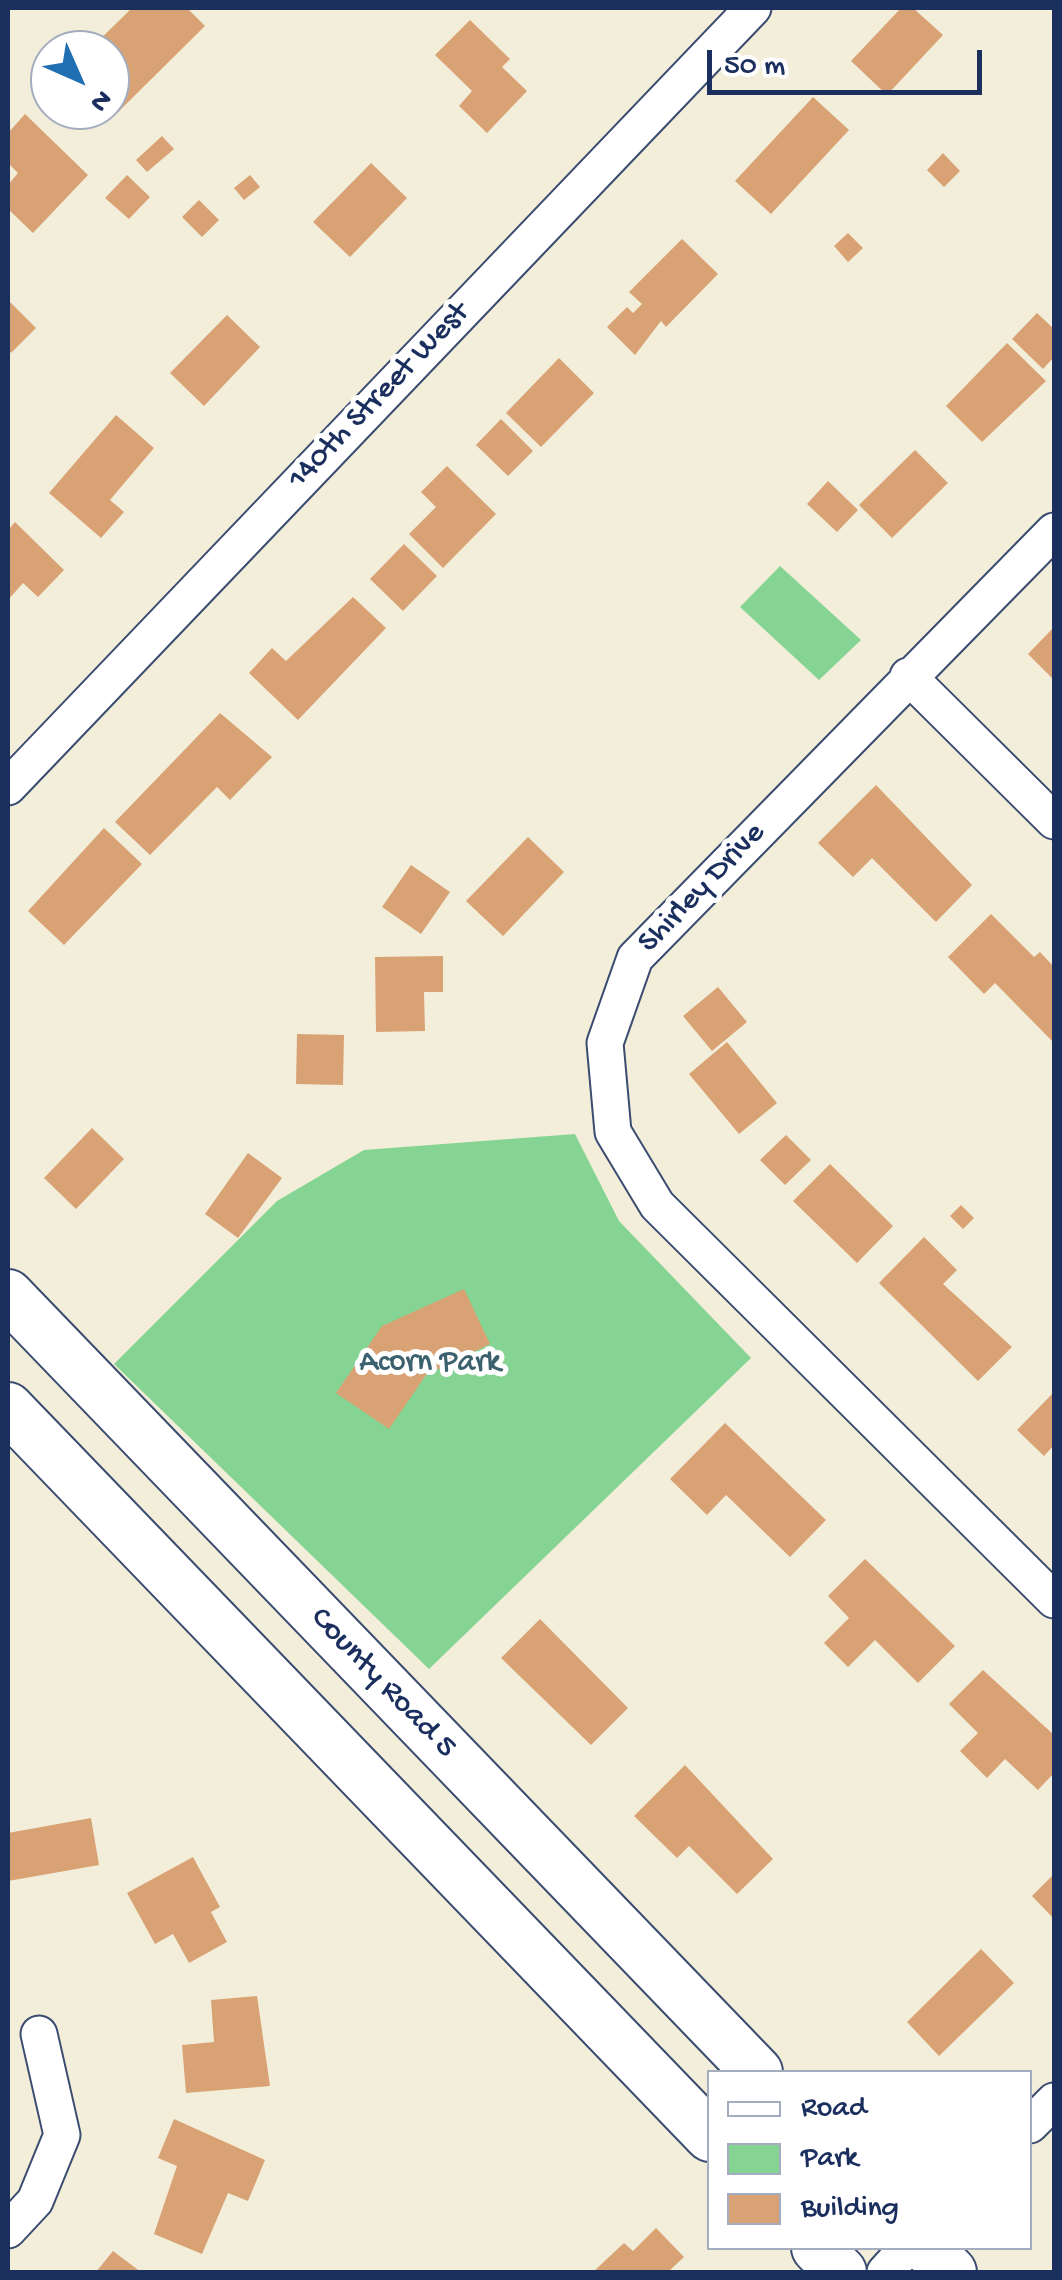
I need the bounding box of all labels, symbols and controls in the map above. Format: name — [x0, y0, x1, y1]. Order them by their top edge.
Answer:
north arrow — [30, 30, 130, 130]
scale bar — [712, 30, 987, 92]
text: 50 m — [724, 50, 785, 85]
text: N — [82, 82, 118, 118]
street label: 140th Street West — [281, 295, 479, 499]
street label: Shirley Drive — [631, 816, 775, 962]
park label: Acorn Park — [359, 1345, 501, 1383]
street label: County Road 5 — [301, 1601, 463, 1767]
legend — [707, 2070, 1032, 2250]
text: Road — [801, 2092, 867, 2127]
text: Park — [801, 2142, 858, 2177]
text: Building — [801, 2192, 899, 2227]

